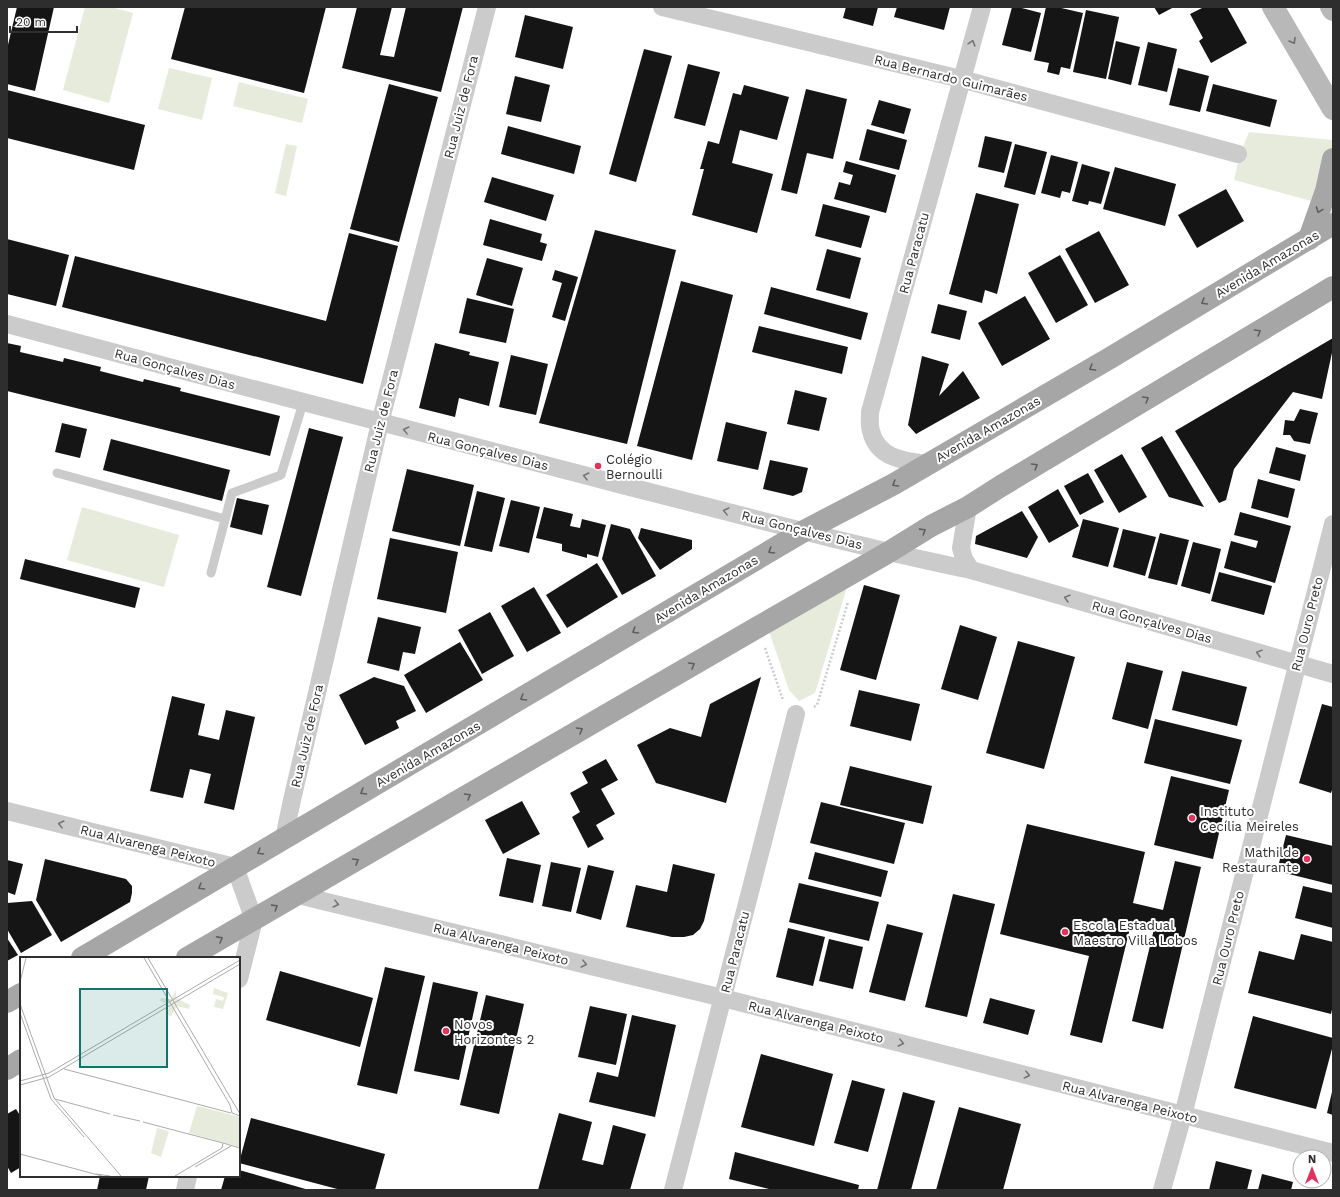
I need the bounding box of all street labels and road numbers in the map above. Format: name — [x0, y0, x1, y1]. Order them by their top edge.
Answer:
street label: Rua Bernardo Guimarães — [873, 52, 1029, 104]
street label: Rua Juiz de Fora — [441, 53, 481, 160]
street label: Rua Paracatu — [896, 211, 932, 295]
street label: Avenida Amazonas — [1212, 227, 1322, 301]
street label: Rua Gonçalves Dias — [113, 346, 237, 392]
street label: Rua Juiz de Fora — [361, 367, 401, 474]
street label: Avenida Amazonas — [933, 393, 1043, 465]
street label: Rua Gonçalves Dias — [426, 429, 550, 473]
street label: Rua Gonçalves Dias — [740, 508, 864, 552]
street label: Avenida Amazonas — [651, 552, 761, 626]
street label: Rua Ouro Preto — [1288, 575, 1326, 673]
street label: Rua Gonçalves Dias — [1090, 598, 1214, 646]
street label: Rua Juiz de Fora — [288, 682, 326, 789]
street label: Avenida Amazonas — [373, 718, 483, 790]
street label: Rua Alvarenga Peixoto — [79, 822, 218, 870]
street label: Rua Ouro Preto — [1209, 889, 1247, 987]
street label: Rua Paracatu — [718, 910, 752, 994]
street label: Rua Alvarenga Peixoto — [432, 920, 571, 968]
street label: Rua Alvarenga Peixoto — [747, 998, 886, 1046]
street label: Rua Alvarenga Peixoto — [1061, 1078, 1200, 1126]

